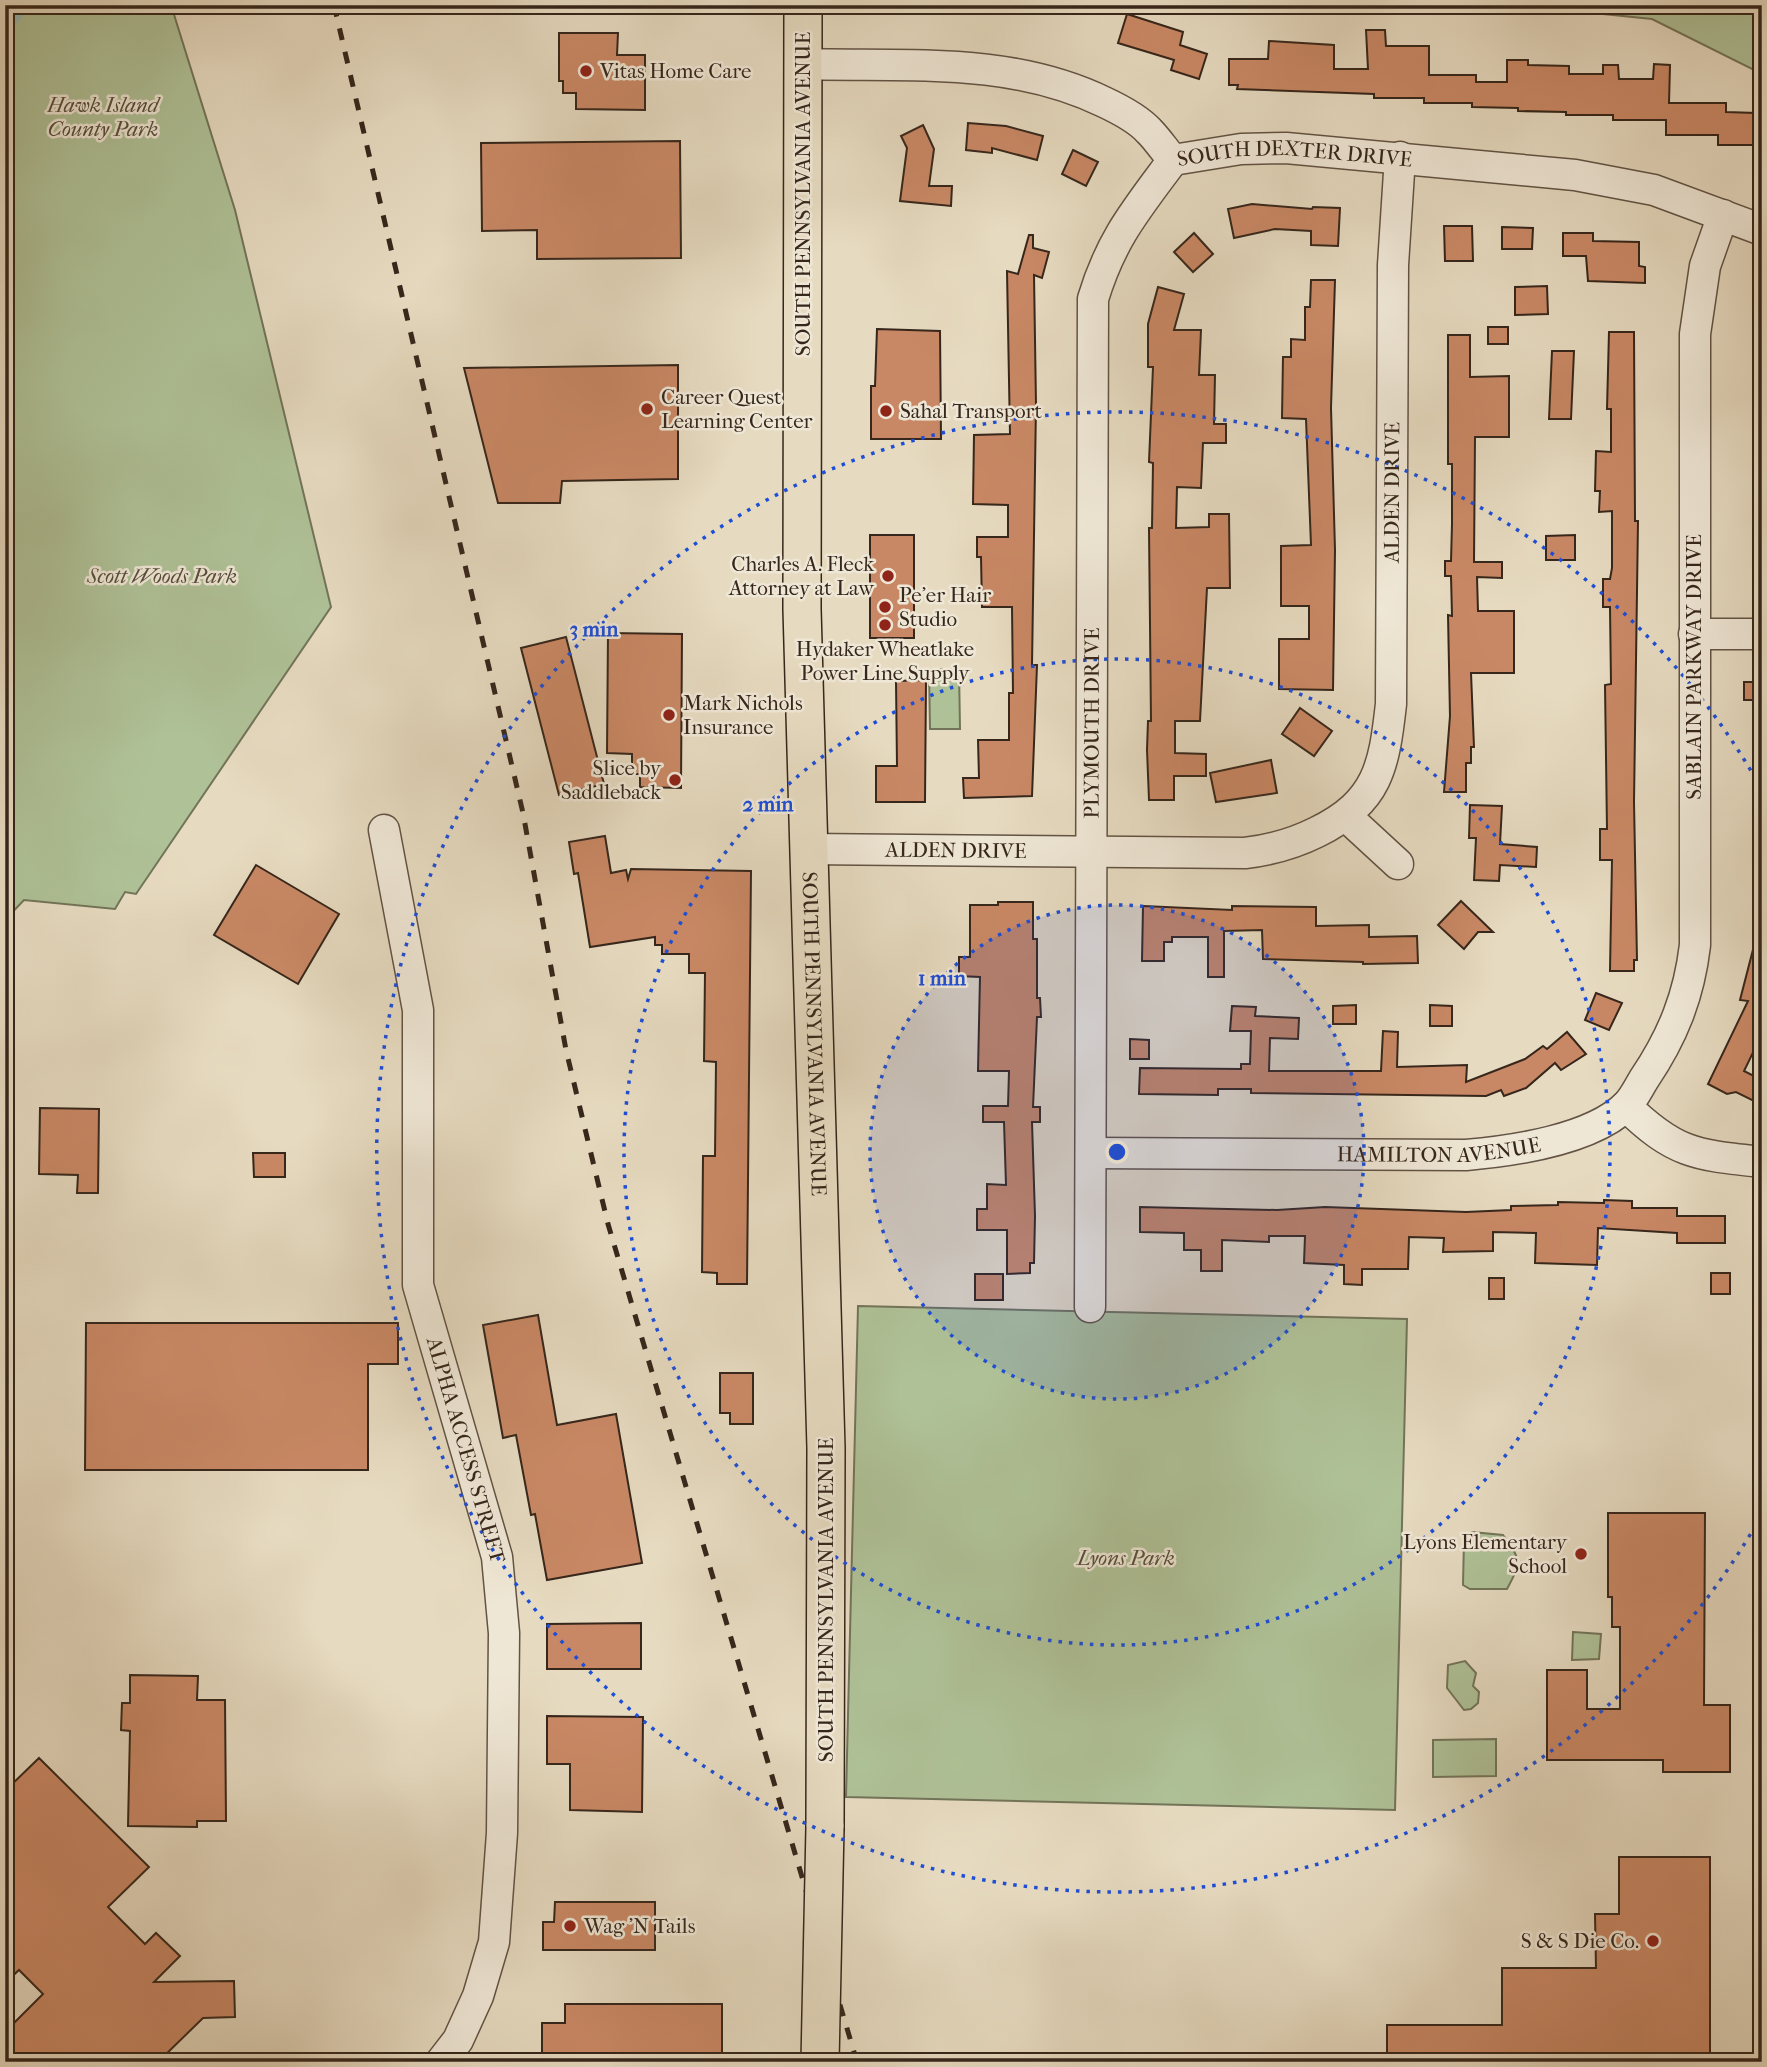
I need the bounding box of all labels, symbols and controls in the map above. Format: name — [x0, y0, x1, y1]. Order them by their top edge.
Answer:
street label: SOUTH PENNSYLVANIA AVENUE — [791, 32, 815, 356]
place label: Vitas Home Care — [599, 59, 751, 83]
marker: Vitas Home Care — [578, 63, 594, 79]
park label: Hawk Island County Park — [47, 93, 161, 141]
street label: SOUTH DEXTER DRIVE — [1175, 136, 1413, 172]
place label: Career Quest Learning Center — [661, 385, 813, 433]
place label: Sahal Transport — [900, 399, 1043, 423]
marker: Career Quest Learning Center — [639, 401, 655, 417]
marker: Sahal Transport — [878, 403, 894, 419]
street label: ALDEN DRIVE — [1380, 422, 1404, 564]
street label: SABLAIN PARKWAY DRIVE — [1682, 534, 1706, 800]
place label: Charles A. Fleck Attorney at Law — [728, 552, 875, 600]
park label: Scott Woods Park — [86, 564, 237, 588]
marker: Charles A. Fleck Attorney at Law — [880, 568, 896, 584]
place label: Pe'er Hair Studio — [899, 583, 991, 631]
marker: Pe'er Hair Studio — [877, 599, 893, 615]
text: 3 min — [570, 617, 619, 641]
marker: Hydaker Wheatlake Power Line Supply — [877, 617, 893, 633]
street label: PLYMOUTH DRIVE — [1079, 627, 1104, 819]
place label: Hydaker Wheatlake Power Line Supply — [796, 637, 974, 685]
place label: Mark Nichols Insurance — [683, 691, 803, 739]
marker: Mark Nichols Insurance — [661, 707, 677, 723]
place label: Slice by Saddleback — [561, 756, 662, 804]
marker: Slice by Saddleback — [667, 772, 683, 788]
text: 2 min — [742, 792, 794, 816]
street label: ALDEN DRIVE — [884, 838, 1027, 863]
street label: SOUTH PENNSYLVANIA AVENUE — [798, 871, 831, 1197]
text: 1 min — [918, 966, 967, 990]
street label: HAMILTON AVENUE — [1337, 1132, 1543, 1167]
centre of rings — [1105, 1140, 1129, 1164]
street label: ALPHA ACCESS STREET — [421, 1333, 510, 1567]
street label: SOUTH PENNSYLVANIA AVENUE — [814, 1438, 838, 1762]
place label: Lyons Elementary School — [1403, 1530, 1568, 1578]
park label: Lyons Park — [1075, 1546, 1175, 1570]
marker: Lyons Elementary School — [1573, 1546, 1589, 1562]
place label: Wag 'N Tails — [583, 1914, 696, 1938]
marker: Wag 'N Tails — [562, 1918, 578, 1934]
place label: S & S Die Co. — [1521, 1929, 1639, 1953]
marker: S & S Die Co. — [1645, 1933, 1661, 1949]

